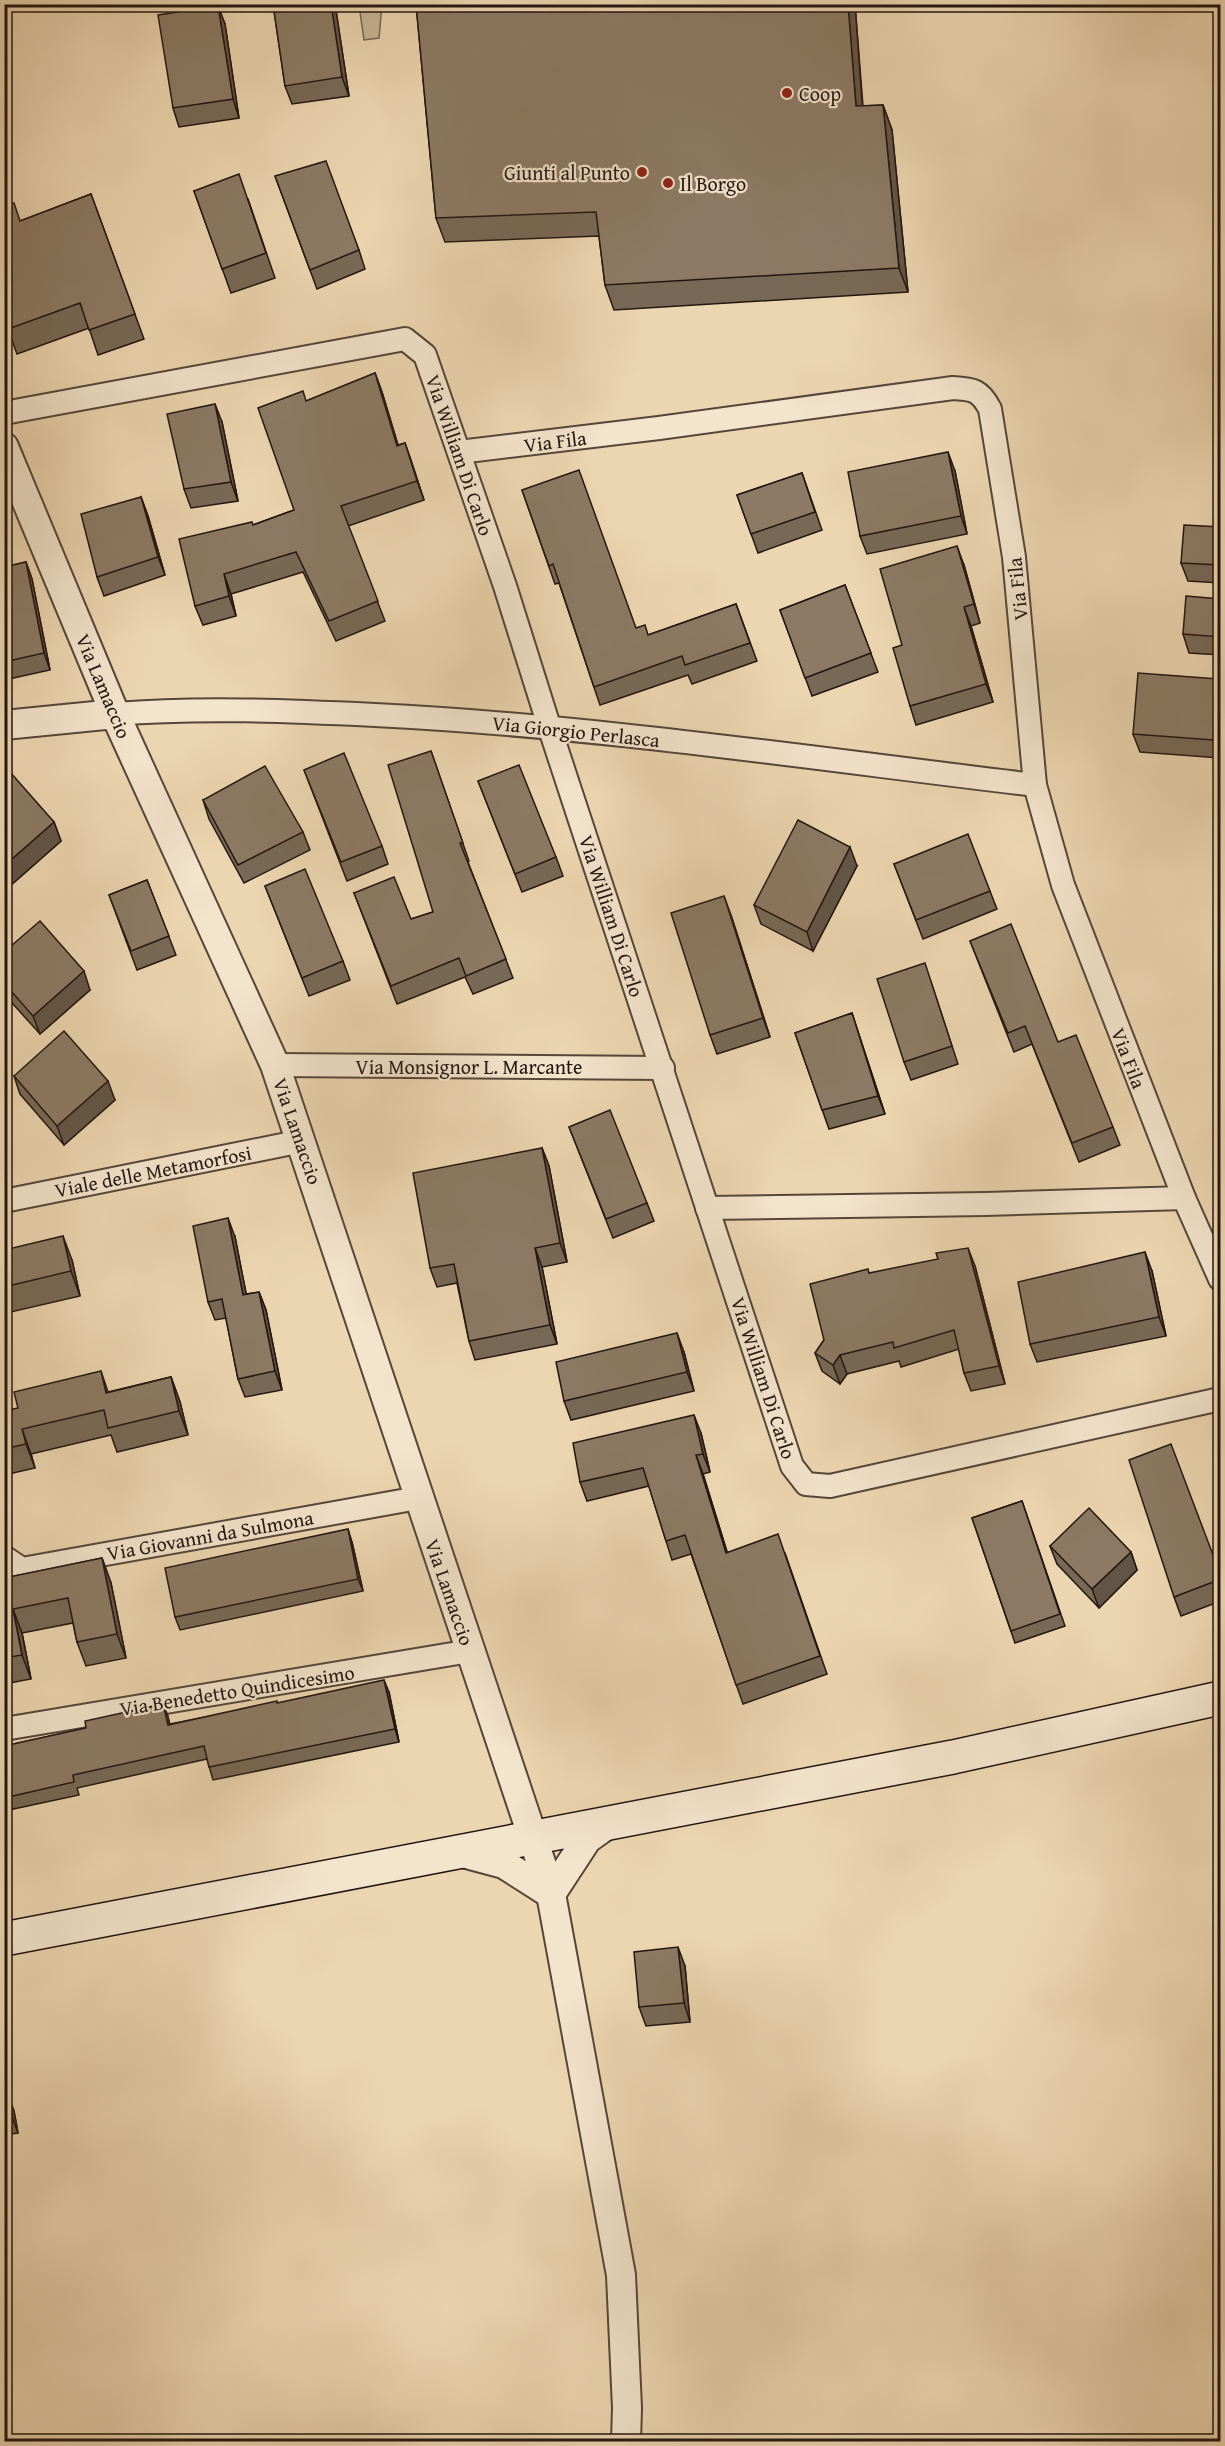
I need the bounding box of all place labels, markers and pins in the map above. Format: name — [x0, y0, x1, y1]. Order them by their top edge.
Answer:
place label: Coop — [799, 79, 841, 108]
marker: Coop — [780, 86, 794, 100]
place label: Giunti al Punto — [504, 158, 630, 187]
marker: Giunti al Punto — [635, 165, 649, 179]
place label: Il Borgo — [680, 169, 746, 198]
marker: Il Borgo — [661, 176, 675, 190]

